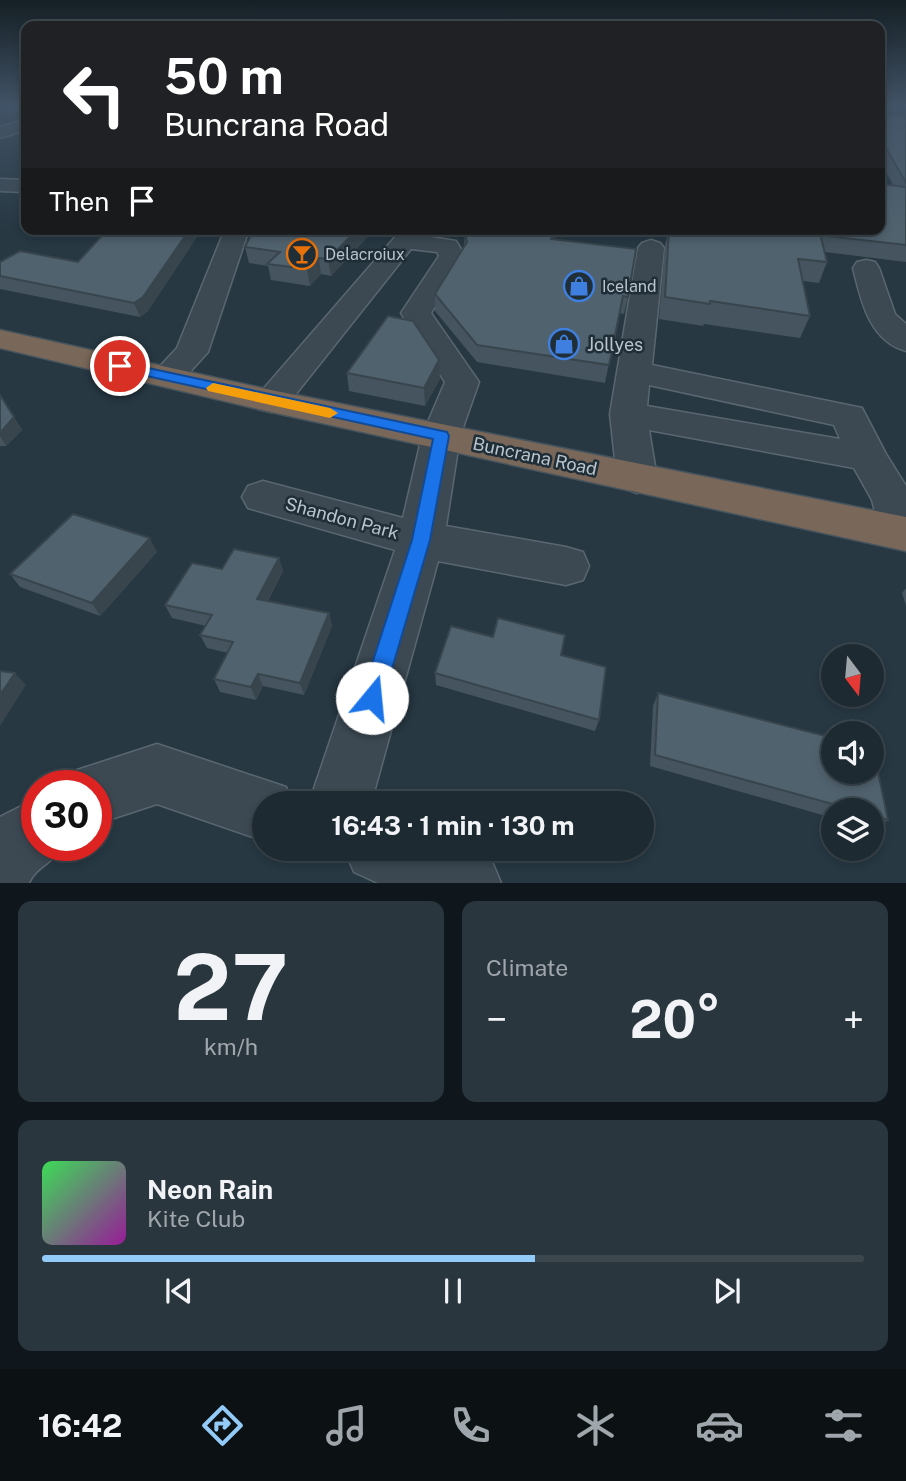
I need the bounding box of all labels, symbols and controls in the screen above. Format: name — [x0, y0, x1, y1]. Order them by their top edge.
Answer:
text: 50 m — [164, 47, 284, 105]
icon: left — [49, 49, 140, 140]
text: Buncrana Road — [164, 106, 389, 143]
icon: arrive — [123, 182, 161, 220]
text: Then — [49, 186, 109, 217]
bar icon: Delacroiux — [285, 237, 319, 271]
place label: Delacroiux — [325, 245, 405, 264]
shop icon: Iceland — [562, 269, 596, 303]
place label: Iceland — [602, 277, 657, 296]
shop icon: Jollyes — [547, 327, 581, 361]
place label: Jollyes — [587, 334, 643, 355]
pin — [90, 336, 150, 396]
icon: arrive — [101, 347, 139, 385]
street label: Buncrana Road — [471, 433, 599, 479]
street label: Shandon Park — [283, 493, 401, 543]
north arrow — [821, 644, 884, 707]
map controls — [821, 644, 884, 861]
position arrow — [335, 661, 409, 735]
button: sound — [821, 721, 884, 784]
speed limit sign: 30 — [21, 770, 112, 861]
button: layers — [821, 798, 884, 861]
text: 16:43 · 1 min · 130 m — [331, 810, 575, 841]
text: 27 — [174, 934, 288, 1040]
text: Climate — [486, 954, 568, 981]
text: 20° — [629, 989, 721, 1050]
text: − — [486, 997, 507, 1042]
text: + — [843, 997, 864, 1042]
text: km/h — [204, 1033, 258, 1060]
text: Neon Rain — [147, 1174, 273, 1205]
text: Kite Club — [147, 1205, 245, 1232]
icon: previous — [160, 1272, 198, 1310]
icon: pause — [434, 1272, 472, 1310]
icon: next — [708, 1272, 746, 1310]
icon: directions — [198, 1401, 247, 1450]
icon: music — [322, 1401, 371, 1450]
icon: phone — [446, 1401, 495, 1450]
icon: climate — [571, 1401, 620, 1450]
icon: car — [695, 1401, 744, 1450]
icon: filters — [819, 1401, 868, 1450]
text: 16:42 — [38, 1407, 122, 1444]

